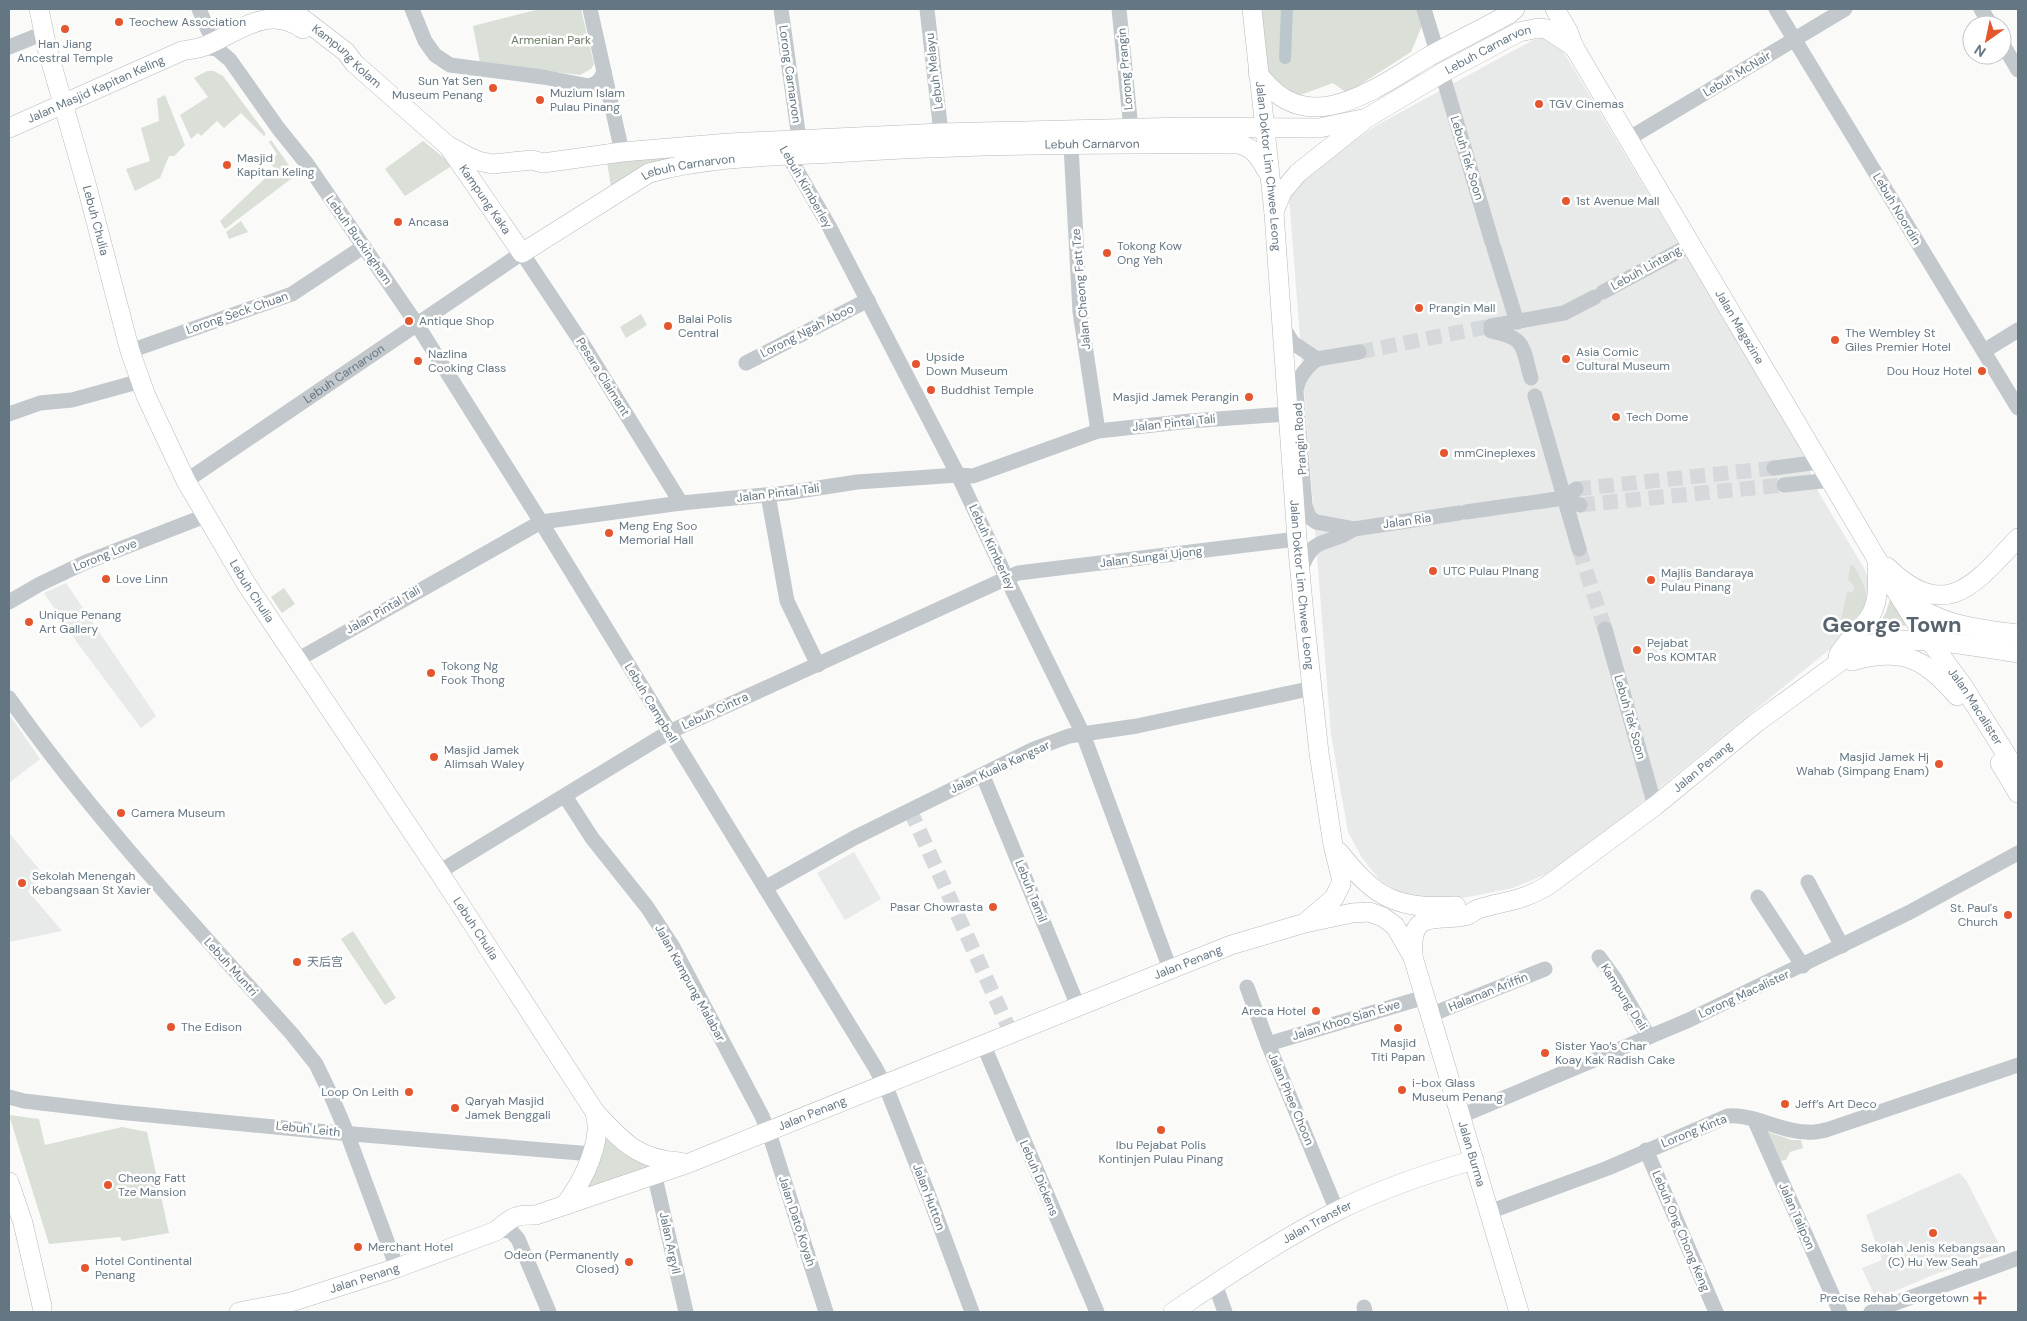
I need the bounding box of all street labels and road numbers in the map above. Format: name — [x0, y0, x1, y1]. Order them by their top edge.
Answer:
street label: Kampung Kolam — [309, 21, 385, 92]
street label: Lebuh Carnarvon — [1442, 22, 1533, 78]
street label: Lorong Carnarvon — [775, 24, 805, 124]
street label: Lorong Prangin — [1113, 27, 1137, 111]
street label: Lebuh Melayu — [921, 32, 947, 110]
street label: Lebuh McNair — [1700, 47, 1774, 101]
street label: Jalan Masjid Kapitan Keling — [25, 52, 167, 127]
street label: Jalan Doktor Lim Chwee Leong — [1252, 80, 1285, 252]
street label: Lebuh Tek Soon — [1447, 114, 1487, 202]
street label: Lebuh Carnarvon — [1045, 136, 1140, 153]
street label: Lebuh Kimberley — [776, 143, 836, 231]
street label: Lebuh Carnarvon — [638, 151, 736, 184]
street label: Kampung Kaka — [455, 162, 515, 237]
street label: Lebuh Noordin — [1869, 170, 1925, 248]
street label: Lebuh Chulia — [79, 184, 113, 257]
street label: Lebuh Buckingham — [322, 192, 396, 288]
street label: Jalan Cheong Fatt Tze — [1068, 228, 1094, 350]
street label: Lebuh Lintang — [1608, 242, 1684, 294]
street label: Jalan Magazine — [1711, 287, 1768, 367]
street label: Lorong Seck Chuan — [184, 288, 290, 338]
street label: Lorong Ngah Aboo — [758, 301, 856, 361]
street label: Pesara Claimant — [572, 335, 634, 419]
street label: Lebuh Carnarvon — [300, 340, 388, 407]
street label: Prangin Road — [1289, 402, 1311, 476]
street label: Jalan Pintal Tali — [1132, 411, 1217, 435]
street label: Jalan Pintal Tali — [736, 480, 821, 506]
street label: Jalan Doktor Lim Chwee Leong — [1286, 499, 1318, 671]
street label: Lebuh Kimberley — [965, 502, 1019, 593]
street label: Jalan Ria — [1382, 510, 1432, 532]
street label: Lorong Love — [71, 535, 139, 575]
street label: Jalan Sungai Ujong — [1099, 543, 1204, 571]
street label: Lebuh Chulia — [226, 557, 278, 626]
street label: Jalan Pintal Tali — [343, 582, 423, 638]
street label: Lebuh Campbell — [621, 660, 681, 746]
street label: Jalan Macalister — [1944, 665, 2007, 749]
street label: Lebuh Tek Soon — [1610, 673, 1650, 761]
street label: Lebuh Cintra — [679, 689, 751, 733]
street label: Jalan Kuala Kangsar — [948, 737, 1053, 797]
street label: Jalan Penang — [1670, 738, 1736, 796]
street label: Lebuh Tamil — [1011, 857, 1051, 925]
street label: Lebuh Chulia — [449, 894, 502, 963]
street label: Jalan Kampung Malabar — [651, 922, 729, 1045]
street label: Lebuh Muntri — [201, 934, 262, 1000]
street label: Jalan Penang — [1151, 941, 1225, 983]
street label: Kampung Deli — [1597, 961, 1651, 1033]
street label: Lorong Macalister — [1696, 966, 1792, 1022]
street label: Halaman Ariffin — [1446, 969, 1530, 1015]
street label: Jalan Khoo Sian Ewe — [1290, 996, 1402, 1044]
street label: Jalan Phee Choon — [1264, 1050, 1318, 1148]
street label: Jalan Penang — [776, 1092, 849, 1134]
street label: Lorong Kinta — [1659, 1111, 1729, 1151]
street label: Lebuh Leith — [275, 1118, 341, 1140]
street label: Jalan Burma — [1454, 1119, 1489, 1189]
street label: Lebuh Dickens — [1016, 1138, 1062, 1218]
street label: Jalan Hutton — [909, 1161, 949, 1233]
street label: Lebuh Ong Chong Keng — [1648, 1168, 1714, 1294]
street label: Jalan Dato Koyah — [775, 1174, 819, 1268]
street label: Jalan Talipon — [1775, 1180, 1819, 1252]
street label: Jalan Transfer — [1279, 1197, 1355, 1247]
street label: Jalan Argyll — [656, 1211, 684, 1275]
street label: Jalan Penang — [327, 1260, 402, 1297]

